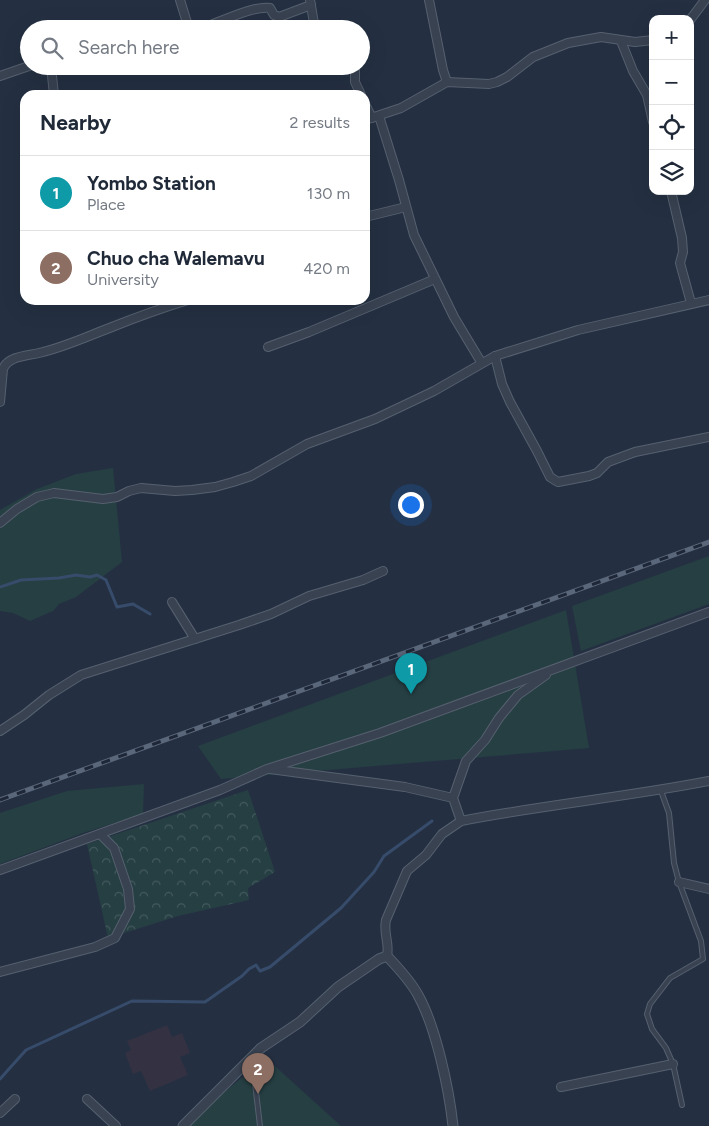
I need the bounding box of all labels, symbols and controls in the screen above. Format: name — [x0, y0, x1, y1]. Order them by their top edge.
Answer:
map controls — [649, 15, 694, 195]
button: + — [649, 15, 694, 60]
search box — [20, 20, 370, 75]
icon: search — [38, 34, 66, 62]
text: Search here — [78, 36, 180, 59]
button: − — [649, 60, 694, 105]
button: locate — [649, 105, 694, 150]
text: Nearby — [40, 110, 111, 135]
text: 2 results — [290, 113, 350, 132]
button: layers — [649, 150, 694, 195]
text: Yombo Station — [87, 172, 216, 195]
text: 1 — [53, 184, 59, 203]
text: 130 m — [307, 184, 350, 203]
text: Place — [87, 195, 125, 214]
text: Chuo cha Walemavu — [87, 247, 265, 270]
text: 2 — [51, 259, 61, 278]
text: 420 m — [303, 259, 350, 278]
text: University — [87, 270, 159, 289]
your location — [398, 492, 424, 518]
pin: 1 — [395, 653, 427, 694]
pin: 2 — [242, 1053, 274, 1094]

